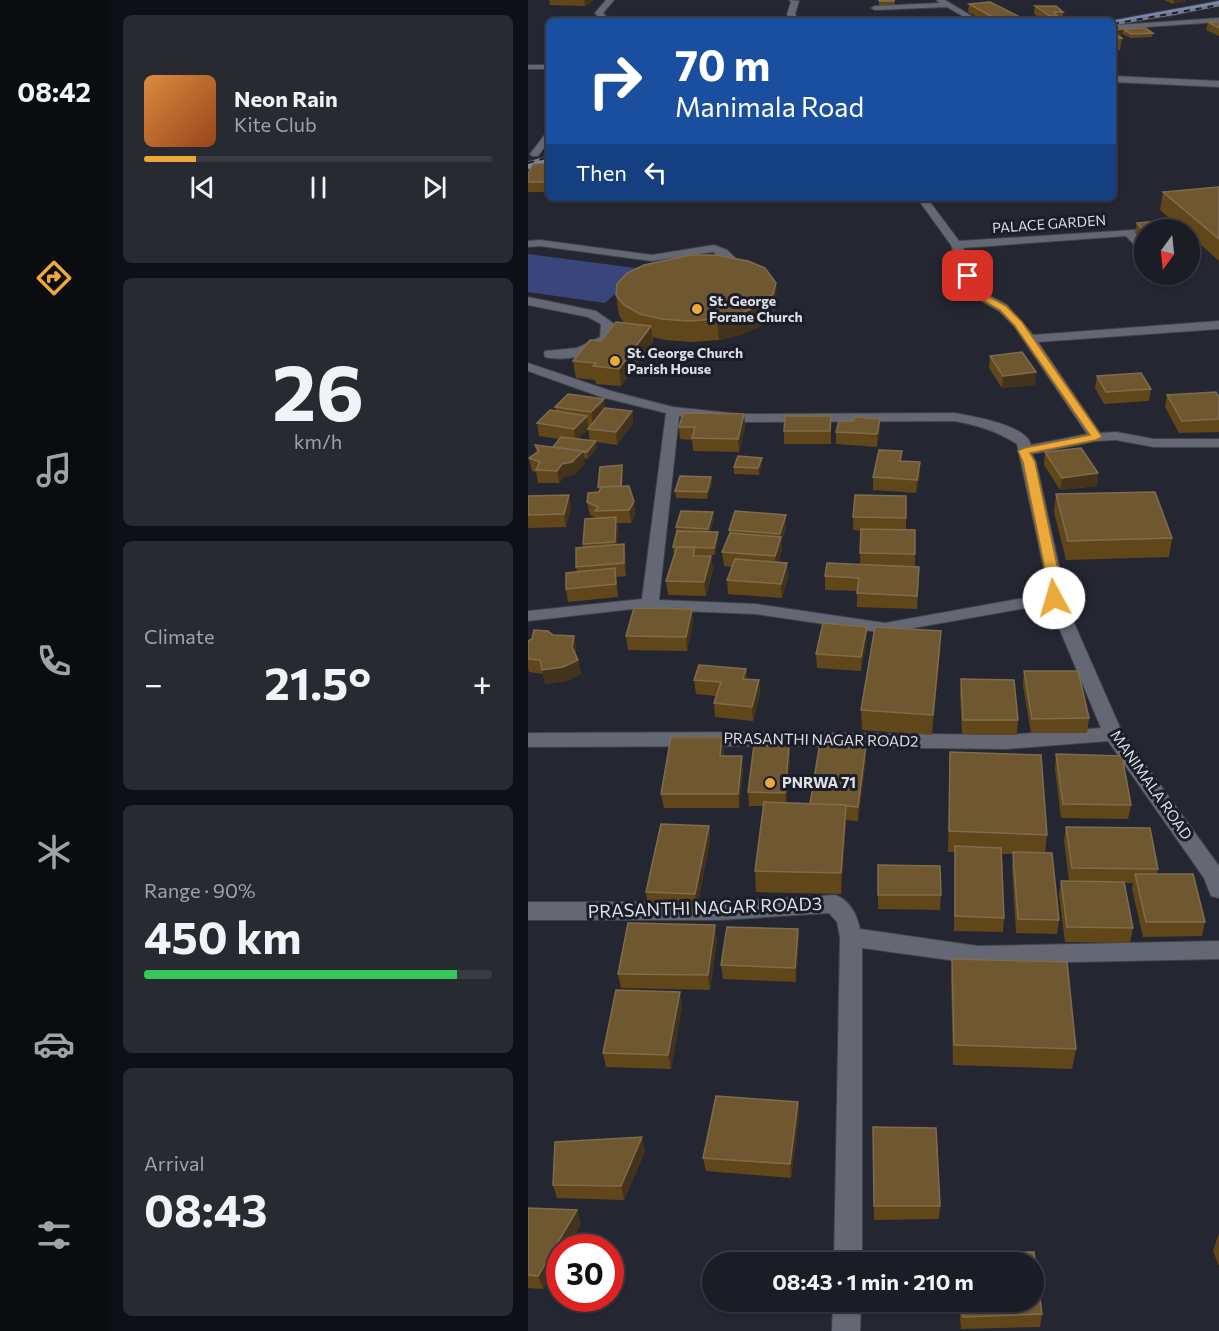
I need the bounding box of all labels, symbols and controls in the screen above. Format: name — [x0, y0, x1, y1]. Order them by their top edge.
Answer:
text: 70 m — [675, 38, 770, 90]
icon: right — [576, 42, 654, 120]
text: 08:42 — [17, 75, 91, 108]
text: Neon Rain — [234, 85, 338, 112]
text: Manimala Road — [675, 90, 864, 123]
text: Kite Club — [234, 112, 317, 136]
icon: left — [639, 156, 672, 189]
text: Then — [576, 159, 627, 186]
icon: previous — [186, 171, 219, 204]
icon: pause — [302, 171, 335, 204]
icon: next — [418, 171, 451, 204]
street label: PALACE GARDEN — [991, 211, 1106, 236]
north arrow — [1134, 219, 1200, 285]
map controls — [1134, 219, 1200, 285]
pin — [942, 250, 993, 301]
icon: directions — [33, 257, 75, 299]
icon: arrive — [951, 259, 984, 292]
place label: St. George Forane Church — [709, 292, 803, 325]
marker: St. George Forane Church — [690, 302, 704, 316]
text: 26 — [272, 342, 364, 437]
place label: St. George Church Parish House — [627, 344, 743, 377]
marker: St. George Church Parish House — [608, 354, 622, 368]
text: km/h — [294, 429, 342, 453]
icon: music — [33, 449, 75, 491]
position arrow — [1022, 566, 1086, 630]
text: Climate — [144, 624, 214, 648]
icon: phone — [33, 640, 75, 682]
text: 21.5° — [264, 654, 371, 709]
text: − — [144, 662, 163, 703]
text: + — [473, 662, 492, 703]
street label: MANIMALA ROAD — [1107, 726, 1196, 843]
street label: PRASANTHI NAGAR ROAD2 — [723, 728, 919, 750]
place label: PNRWA 71 — [782, 773, 856, 791]
marker: PNRWA 71 — [763, 776, 777, 790]
icon: climate — [33, 831, 75, 873]
text: Range · 90% — [144, 878, 256, 902]
street label: PRASANTHI NAGAR ROAD3 — [587, 892, 822, 922]
text: 450 km — [144, 908, 301, 963]
icon: car — [33, 1023, 75, 1065]
text: Arrival — [144, 1151, 205, 1175]
text: 08:43 — [144, 1181, 267, 1236]
icon: filters — [33, 1214, 75, 1256]
speed limit sign: 30 — [546, 1234, 624, 1312]
text: 08:43 · 1 min · 210 m — [772, 1268, 974, 1295]

